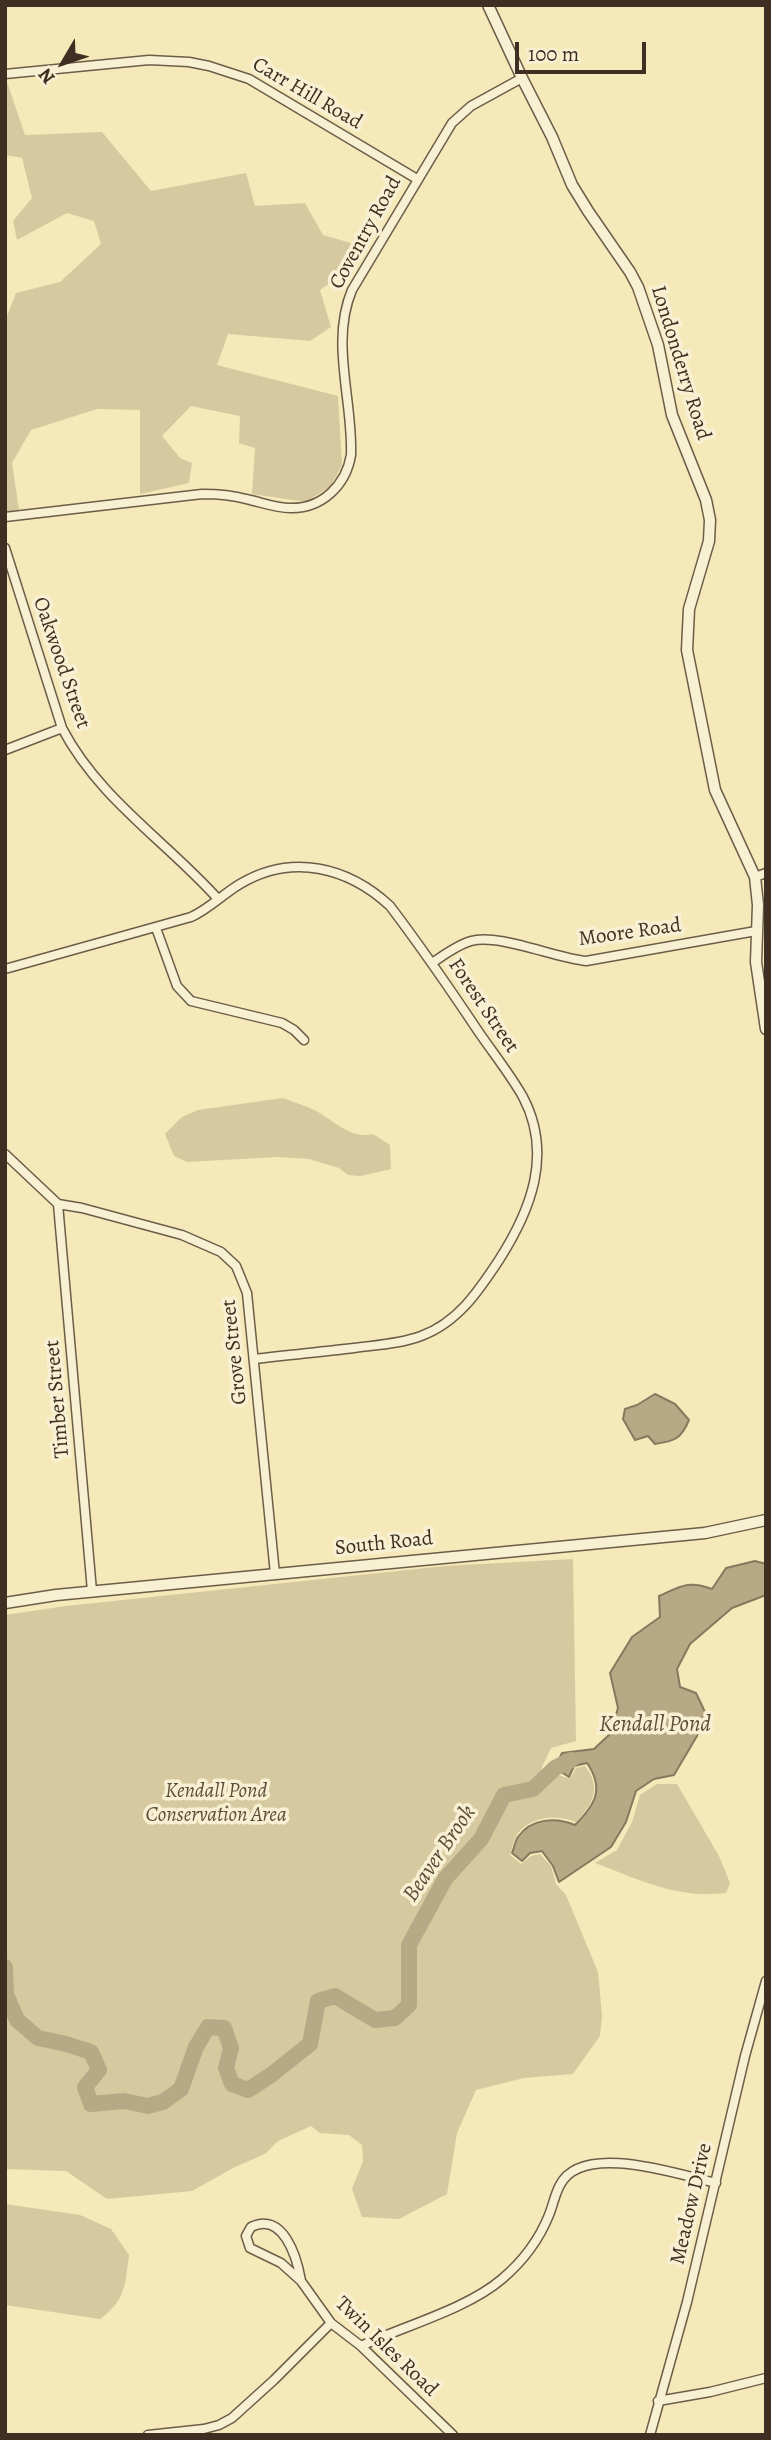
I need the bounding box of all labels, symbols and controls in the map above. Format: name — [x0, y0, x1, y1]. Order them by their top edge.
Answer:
north arrow — [28, 28, 98, 98]
scale bar — [519, 28, 650, 72]
text: 100 m — [528, 40, 579, 68]
street label: Carr Hill Road — [248, 52, 366, 136]
text: N — [32, 63, 61, 90]
street label: Coventry Road — [325, 172, 407, 294]
street label: Londonderry Road — [645, 283, 715, 443]
street label: Oakwood Street — [27, 594, 95, 732]
street label: Moore Road — [577, 913, 683, 953]
street label: Forest Street — [442, 954, 524, 1058]
street label: Grove Street — [217, 1298, 253, 1406]
street label: Timber Street — [40, 1339, 76, 1459]
street label: South Road — [334, 1526, 434, 1562]
water label: Kendall Pond — [599, 1711, 711, 1739]
park label: Kendall Pond Conservation Area — [145, 1779, 287, 1829]
water label: Beaver Brook — [398, 1800, 482, 1908]
street label: Meadow Drive — [666, 2141, 718, 2267]
street label: Twin Isles Road — [329, 2292, 443, 2402]

